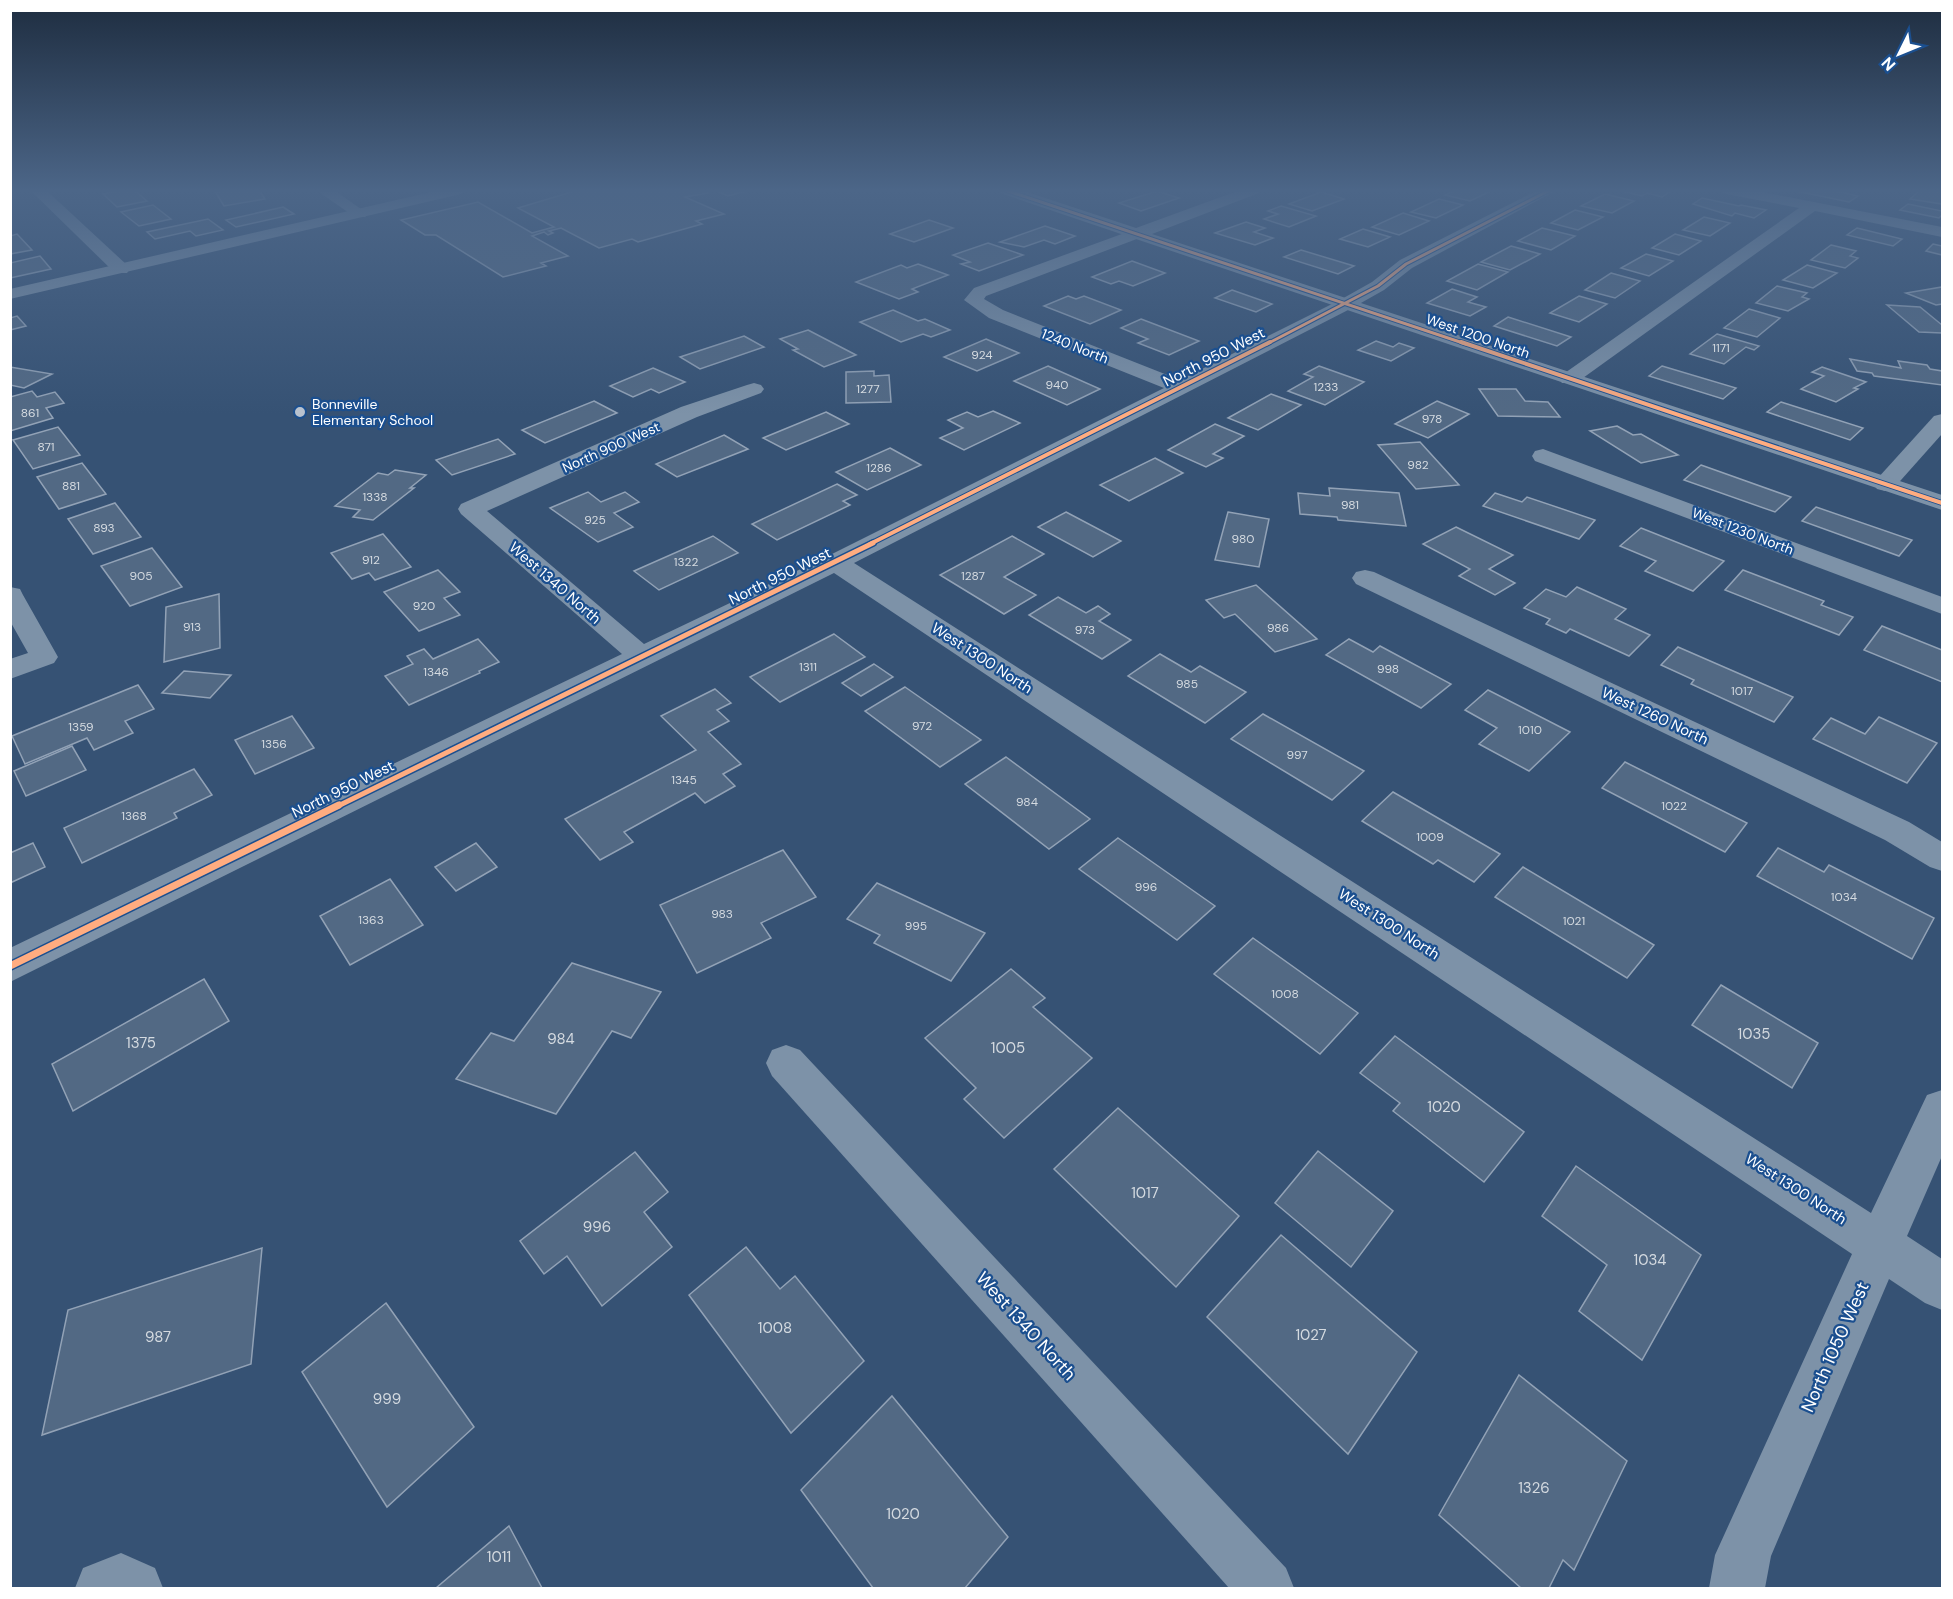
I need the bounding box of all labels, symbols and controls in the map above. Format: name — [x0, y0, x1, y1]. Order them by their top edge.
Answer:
north arrow — [1869, 24, 1929, 84]
text: N — [1877, 52, 1900, 75]
street label: West 1200 North — [1424, 310, 1532, 362]
street label: North 950 West — [1160, 323, 1268, 391]
street label: 1240 North — [1039, 324, 1111, 368]
house number: 1171 — [1712, 340, 1730, 356]
house number: 924 — [971, 347, 993, 363]
house number: 940 — [1045, 377, 1069, 393]
house number: 1233 — [1314, 379, 1338, 395]
house number: 1277 — [856, 381, 880, 397]
place label: Bonneville Elementary School — [312, 395, 433, 429]
house number: 861 — [21, 405, 39, 421]
marker: Bonneville Elementary School — [293, 405, 307, 419]
house number: 978 — [1422, 411, 1442, 427]
street label: North 900 West — [559, 417, 663, 477]
house number: 871 — [37, 439, 55, 455]
house number: 982 — [1407, 457, 1429, 473]
house number: 1286 — [866, 460, 892, 476]
house number: 881 — [62, 478, 80, 494]
house number: 1338 — [362, 489, 388, 505]
house number: 981 — [1341, 497, 1359, 513]
street label: West 1230 North — [1690, 503, 1796, 559]
house number: 925 — [584, 512, 606, 528]
house number: 893 — [93, 520, 115, 536]
house number: 980 — [1232, 531, 1254, 547]
street label: West 1340 North — [505, 538, 605, 628]
street label: North 950 West — [726, 543, 835, 609]
house number: 912 — [362, 552, 380, 568]
house number: 1322 — [674, 554, 698, 570]
house number: 905 — [129, 568, 153, 584]
house number: 1287 — [961, 568, 985, 584]
house number: 920 — [413, 598, 435, 614]
street label: West 1300 North — [928, 618, 1036, 698]
house number: 913 — [183, 619, 201, 635]
house number: 986 — [1267, 620, 1289, 636]
house number: 973 — [1075, 622, 1095, 638]
house number: 1311 — [799, 659, 817, 675]
house number: 998 — [1377, 661, 1399, 677]
house number: 1346 — [423, 664, 449, 680]
house number: 985 — [1176, 676, 1198, 692]
street label: West 1260 North — [1598, 682, 1712, 750]
house number: 1017 — [1731, 683, 1753, 699]
house number: 972 — [912, 718, 932, 734]
house number: 1359 — [68, 719, 94, 735]
house number: 1010 — [1518, 722, 1542, 738]
house number: 1356 — [261, 736, 287, 752]
house number: 997 — [1286, 747, 1308, 763]
street label: North 950 West — [289, 756, 398, 822]
house number: 1345 — [671, 772, 697, 788]
house number: 984 — [1016, 794, 1038, 810]
house number: 1022 — [1661, 798, 1687, 814]
house number: 1368 — [121, 808, 147, 824]
house number: 1009 — [1416, 829, 1444, 845]
house number: 996 — [1135, 879, 1157, 895]
street label: West 1300 North — [1335, 884, 1443, 964]
house number: 1034 — [1831, 889, 1857, 905]
house number: 983 — [711, 906, 733, 922]
house number: 1363 — [358, 912, 384, 928]
house number: 1021 — [1563, 913, 1585, 929]
house number: 995 — [905, 918, 927, 934]
house number: 1008 — [1271, 986, 1299, 1002]
house number: 1035 — [1738, 1024, 1770, 1044]
house number: 984 — [547, 1029, 575, 1049]
house number: 1375 — [126, 1033, 156, 1053]
house number: 1005 — [991, 1038, 1025, 1058]
house number: 1020 — [1427, 1097, 1461, 1117]
street label: West 1300 North — [1742, 1149, 1850, 1229]
house number: 1017 — [1131, 1183, 1159, 1203]
house number: 996 — [583, 1217, 611, 1237]
house number: 1034 — [1634, 1250, 1666, 1270]
street label: West 1340 North — [971, 1266, 1081, 1386]
street label: North 1050 West — [1795, 1278, 1875, 1416]
house number: 1008 — [758, 1318, 792, 1338]
house number: 1027 — [1295, 1325, 1327, 1345]
house number: 987 — [145, 1327, 171, 1347]
house number: 999 — [373, 1389, 401, 1409]
house number: 1326 — [1518, 1478, 1550, 1498]
house number: 1020 — [886, 1504, 920, 1524]
house number: 1011 — [487, 1547, 511, 1567]

